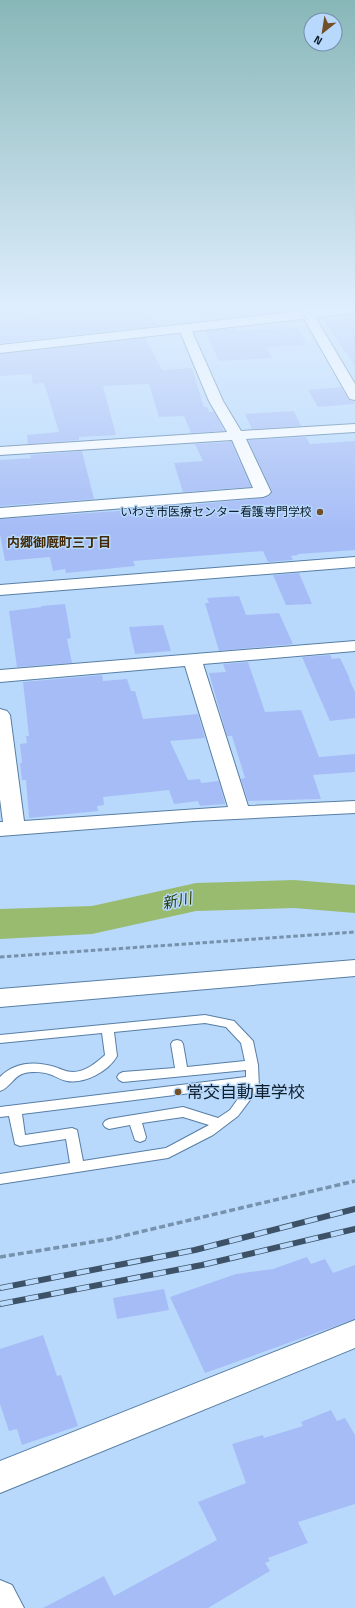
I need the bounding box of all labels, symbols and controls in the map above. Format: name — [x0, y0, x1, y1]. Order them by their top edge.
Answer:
north arrow — [303, 12, 343, 52]
text: N — [311, 32, 325, 49]
place label: いわき市医療センター看護専門学校 — [120, 502, 312, 521]
marker: いわき市医療センター看護専門学校 — [315, 507, 325, 517]
district label: 内郷御厩町三丁目 — [7, 532, 111, 552]
water label: 新川 — [160, 886, 196, 915]
place label: 常交自動車学校 — [186, 1079, 305, 1105]
marker: 常交自動車学校 — [173, 1087, 183, 1097]

